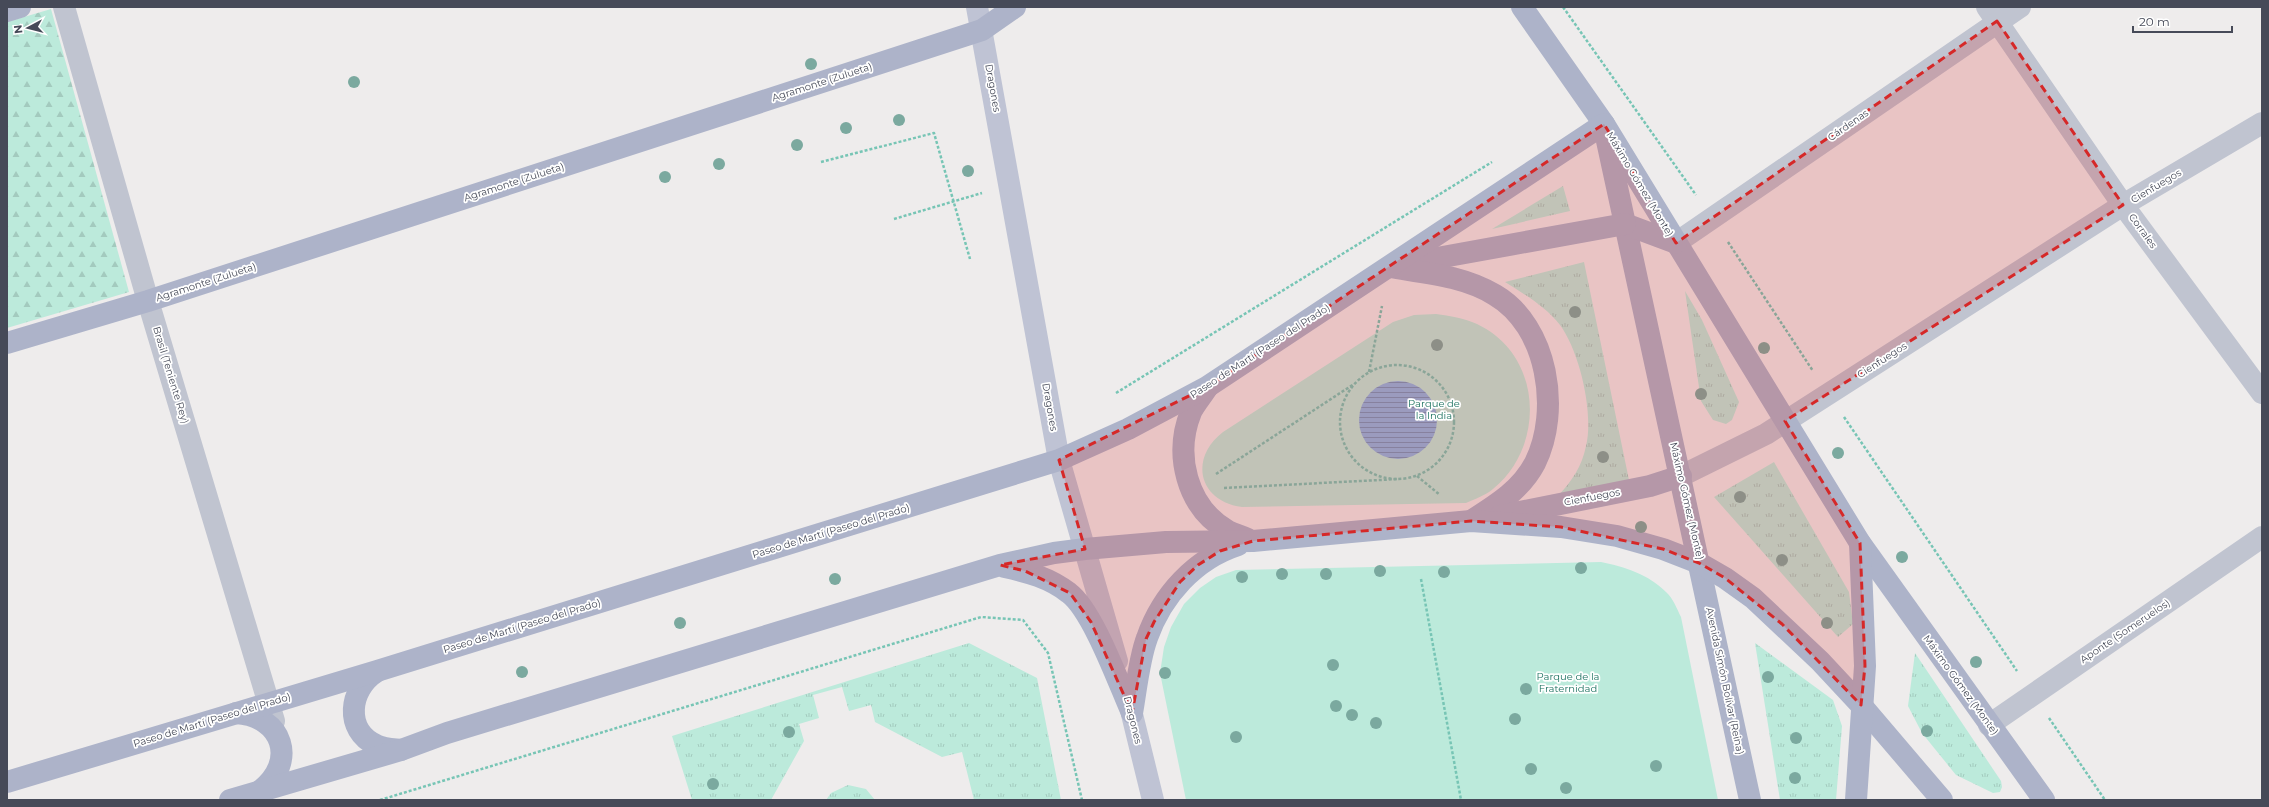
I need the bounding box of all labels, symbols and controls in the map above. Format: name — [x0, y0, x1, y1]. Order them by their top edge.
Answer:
north arrow — [8, 8, 48, 48]
scale bar — [2133, 8, 2232, 34]
text: 20 m — [2139, 14, 2170, 29]
text: N — [11, 24, 26, 34]
street label: Agramonte (Zulueta) — [770, 60, 874, 104]
street label: Dragones — [982, 63, 1004, 113]
street label: Cárdenas — [1825, 106, 1871, 144]
street label: Máximo Gómez (Monte) — [1603, 129, 1677, 239]
street label: Agramonte (Zulueta) — [462, 160, 566, 204]
street label: Cienfuegos — [2128, 166, 2184, 206]
street label: Corrales — [2126, 211, 2160, 251]
street label: Agramonte (Zulueta) — [154, 260, 258, 304]
street label: Paseo de Martí (Paseo del Prado) — [1188, 301, 1332, 401]
street label: Brasil (Teniente Rey) — [150, 325, 192, 425]
street label: Cienfuegos — [1855, 339, 1909, 381]
street label: Dragones — [1039, 382, 1061, 432]
park label: Parque de la India — [1408, 397, 1460, 422]
street label: Máximo Gómez (Monte) — [1667, 441, 1707, 561]
street label: Cienfuegos — [1563, 485, 1621, 509]
street label: Paseo de Martí (Paseo del Prado) — [751, 501, 911, 561]
street label: Paseo de Martí (Paseo del Prado) — [442, 596, 602, 656]
street label: Aponte (Someruelos) — [2078, 596, 2172, 666]
street label: Avenida Simón Bolívar (Reina) — [1703, 606, 1747, 756]
street label: Máximo Gómez (Monte) — [1920, 632, 2002, 738]
park label: Parque de la Fraternidad — [1536, 670, 1600, 695]
street label: Paseo de Martí (Paseo del Prado) — [132, 690, 292, 750]
street label: Dragones — [1121, 695, 1145, 745]

